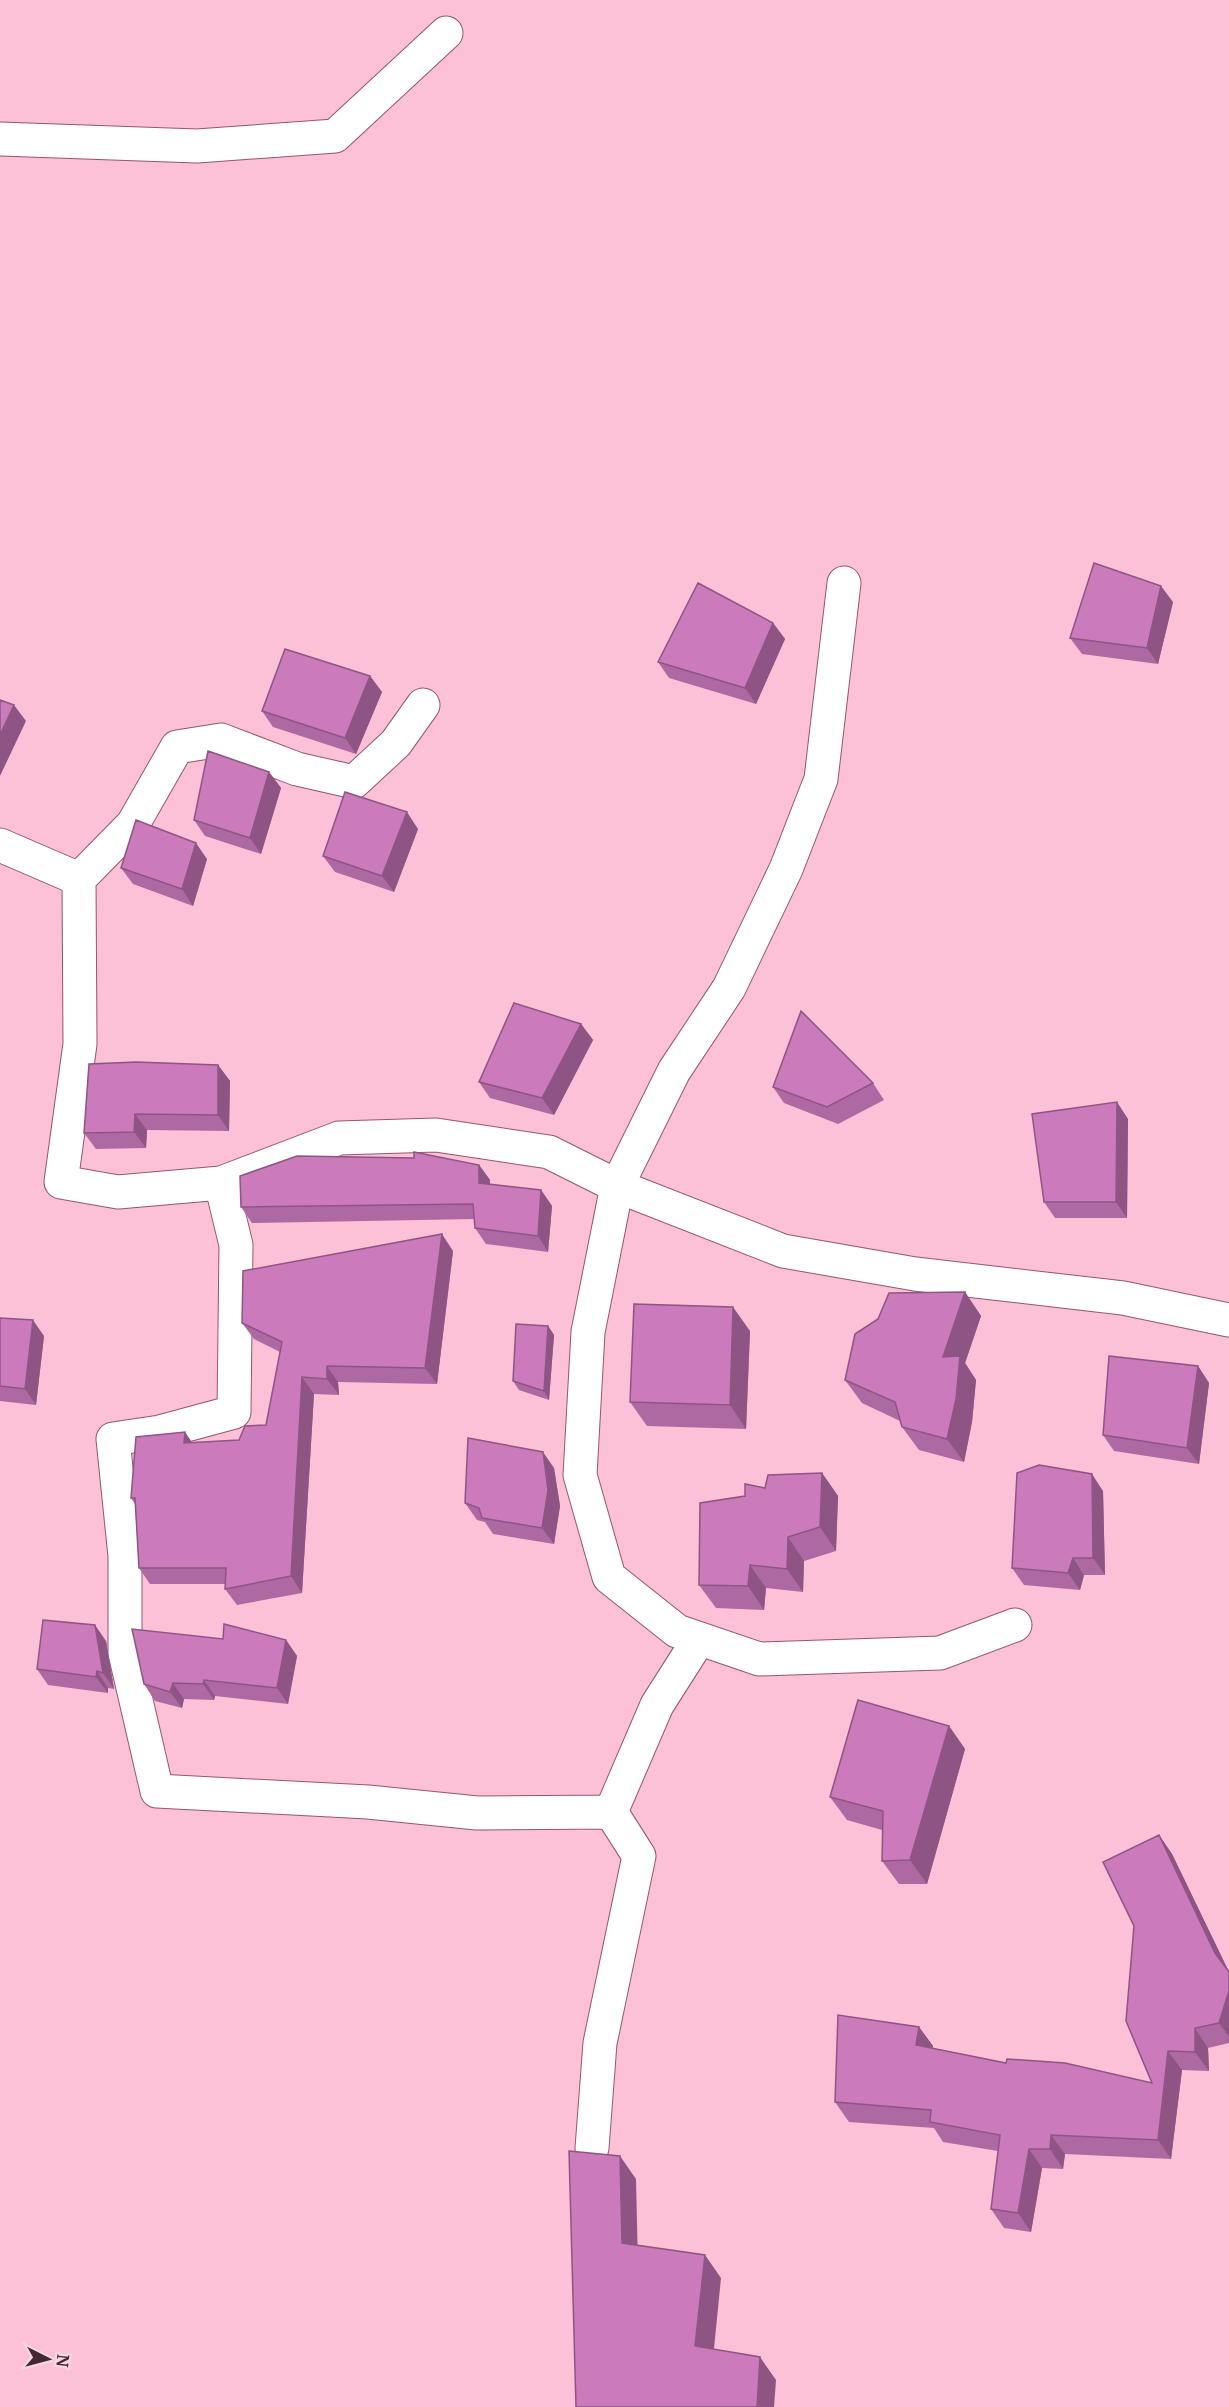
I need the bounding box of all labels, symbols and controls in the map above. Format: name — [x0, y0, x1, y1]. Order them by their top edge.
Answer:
north arrow — [18, 2329, 78, 2389]
text: N — [52, 2353, 74, 2368]

